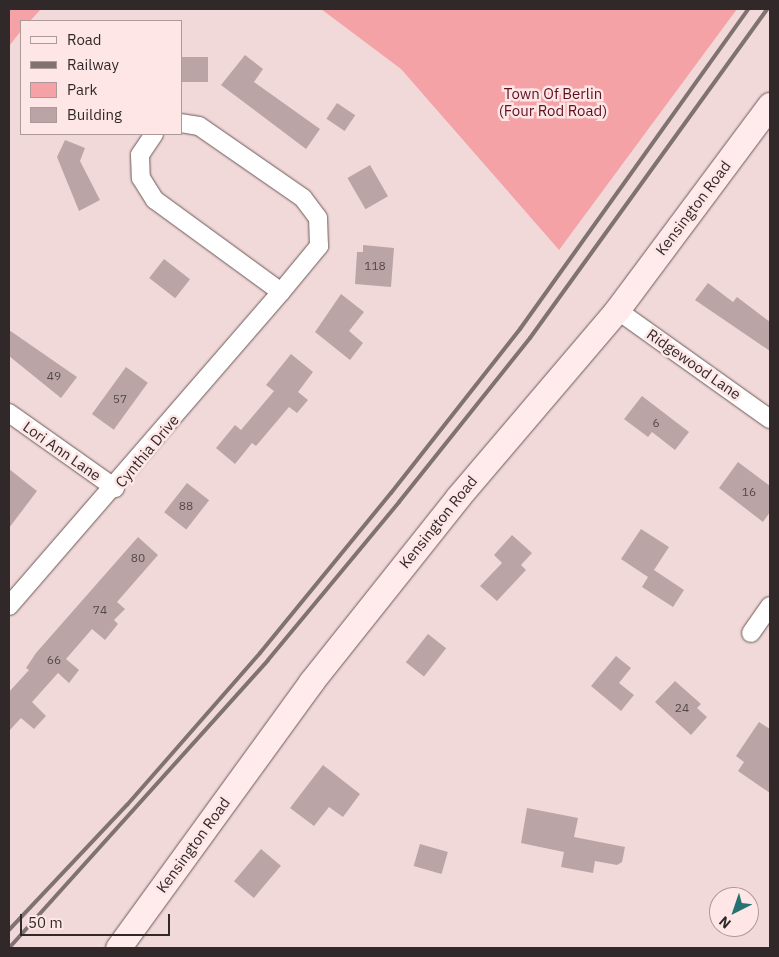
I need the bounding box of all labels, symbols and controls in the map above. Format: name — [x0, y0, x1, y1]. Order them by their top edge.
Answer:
legend — [20, 20, 182, 135]
text: Road — [67, 30, 102, 49]
text: Railway — [67, 55, 119, 74]
text: Park — [67, 80, 97, 99]
park label: Town Of Berlin (Four Rod Road) — [499, 84, 607, 119]
text: Building — [67, 105, 122, 124]
street label: Kensington Road — [652, 157, 734, 259]
house number: 118 — [364, 259, 386, 273]
street label: Ridgewood Lane — [643, 325, 745, 403]
house number: 49 — [47, 369, 61, 383]
house number: 57 — [113, 392, 127, 406]
street label: Cynthia Drive — [111, 411, 183, 491]
house number: 6 — [652, 416, 660, 430]
street label: Lori Ann Lane — [20, 418, 104, 484]
street label: Kensington Road — [395, 472, 481, 572]
house number: 16 — [742, 485, 756, 499]
house number: 88 — [179, 499, 193, 513]
house number: 80 — [131, 551, 145, 565]
house number: 74 — [93, 603, 107, 617]
house number: 66 — [47, 653, 61, 667]
house number: 24 — [675, 701, 689, 715]
street label: Kensington Road — [152, 794, 234, 896]
north arrow — [709, 887, 759, 937]
scale bar — [22, 904, 172, 936]
text: N — [715, 912, 735, 933]
text: 50 m — [28, 913, 63, 932]

